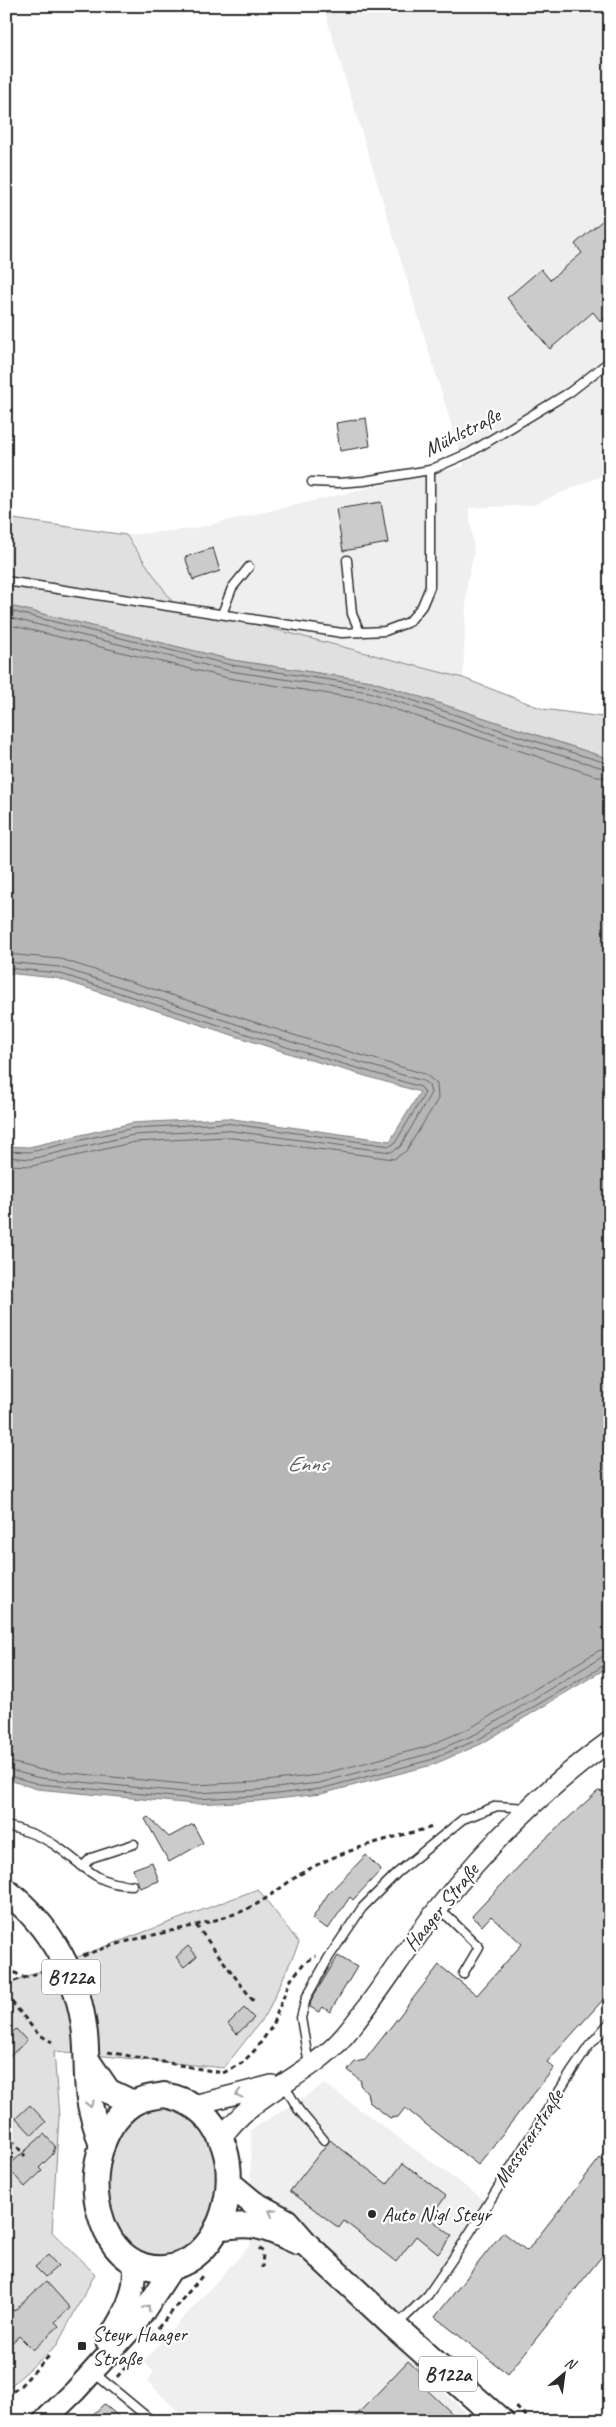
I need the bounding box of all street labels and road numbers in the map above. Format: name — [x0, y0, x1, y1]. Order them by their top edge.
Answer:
street label: Mühlstraße — [419, 401, 506, 462]
street label: Haager Straße — [398, 1856, 486, 1956]
road number: B122a — [42, 1960, 100, 1994]
street label: Messererstraße — [487, 2083, 570, 2192]
road number: B122a — [419, 2356, 477, 2392]

